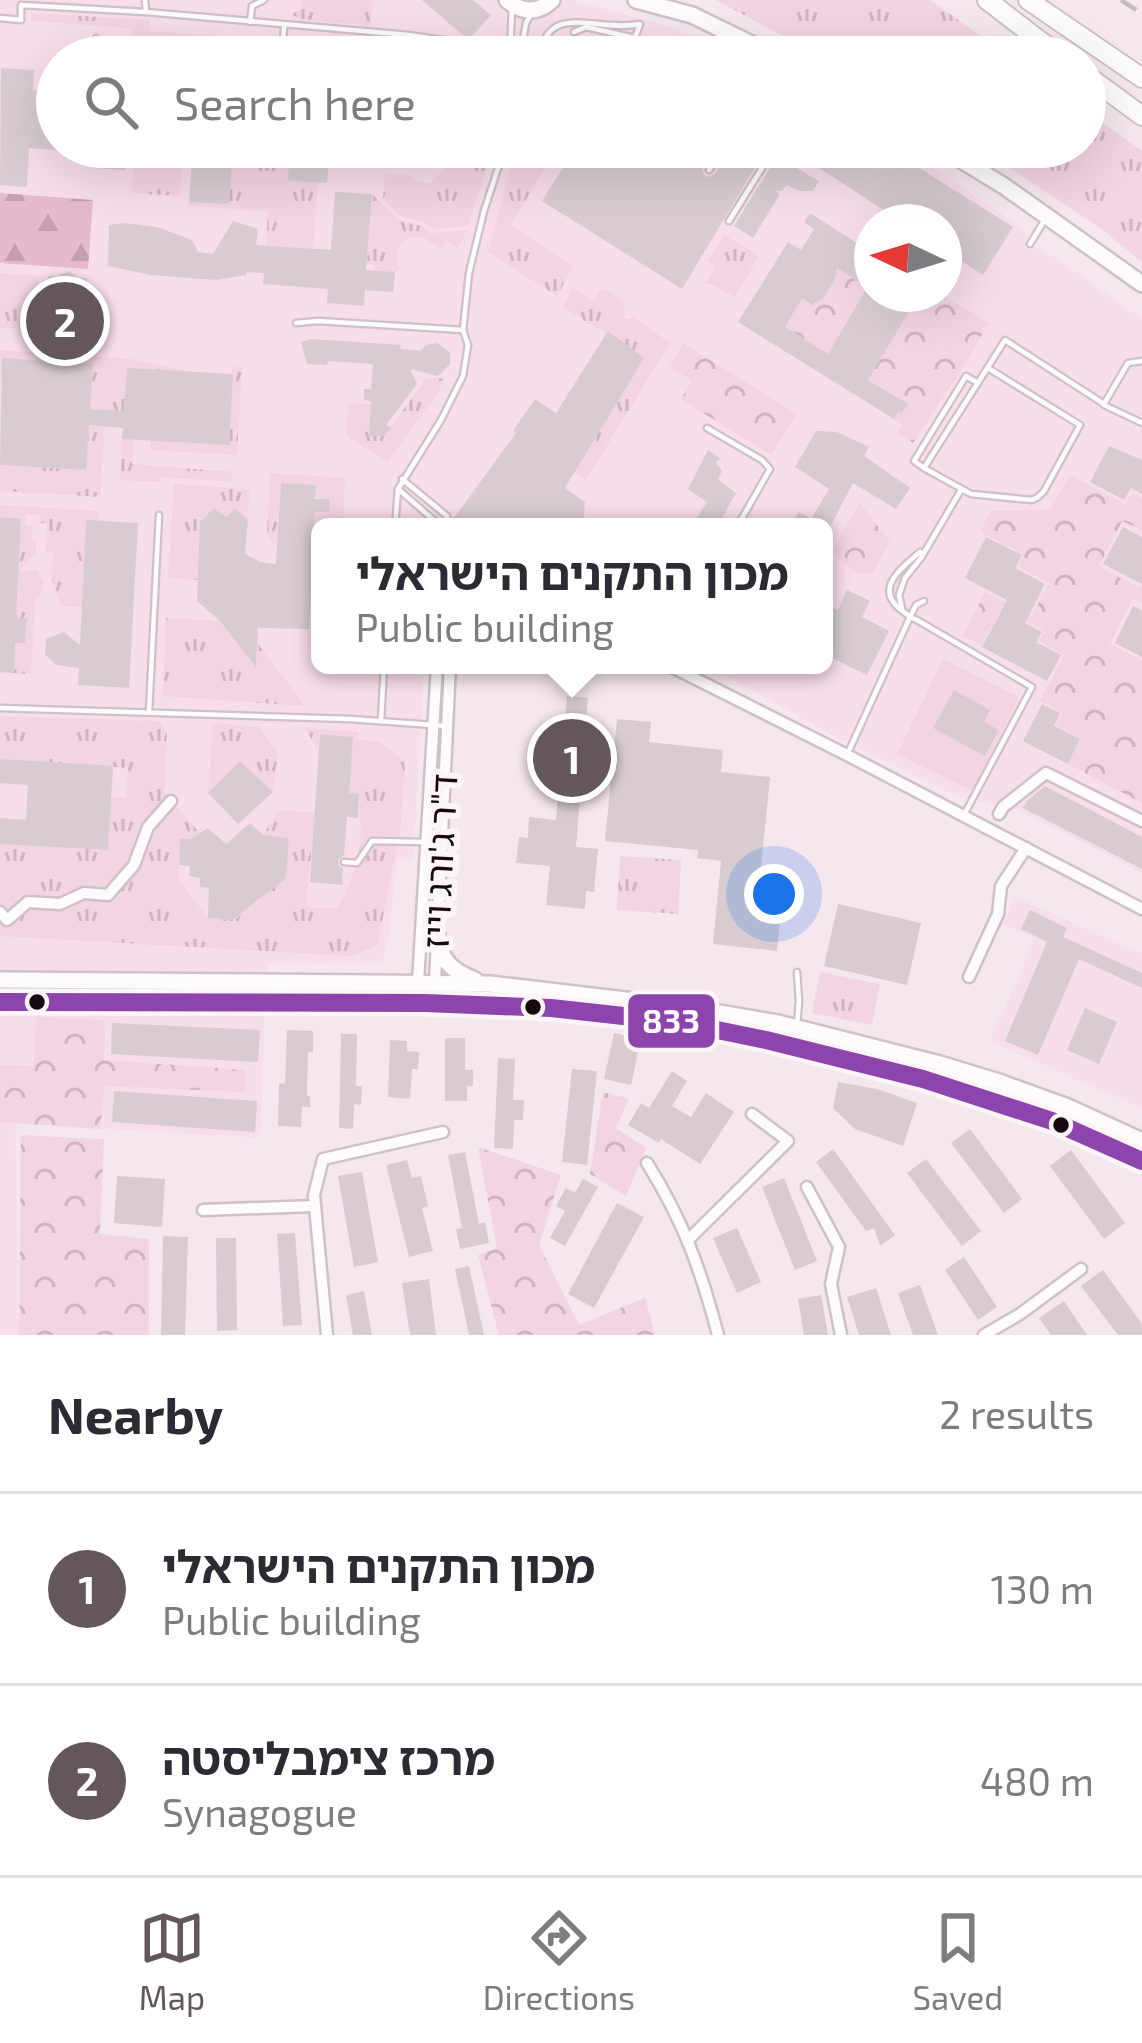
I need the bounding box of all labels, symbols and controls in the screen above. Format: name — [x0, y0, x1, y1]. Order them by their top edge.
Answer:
search box — [36, 36, 1106, 168]
icon: search — [78, 69, 144, 135]
text: Search here — [174, 75, 416, 129]
north arrow — [854, 204, 962, 312]
pin: 2 — [26, 276, 104, 366]
popup — [311, 518, 833, 674]
text: מכון התקנים הישראלי — [355, 545, 789, 599]
text: Public building — [355, 603, 614, 650]
pin: 1 — [533, 713, 611, 803]
street label: ד"ר ג'ורג וייז — [412, 773, 465, 949]
your location — [744, 864, 804, 924]
unlabelled marker — [26, 991, 48, 1013]
line badge: 833 — [626, 992, 717, 1050]
unlabelled marker — [522, 996, 544, 1018]
text: 833 — [642, 1000, 700, 1040]
unlabelled marker — [1050, 1114, 1072, 1136]
text: Nearby — [48, 1383, 223, 1444]
text: 2 results — [939, 1390, 1094, 1437]
text: מכון התקנים הישראלי — [162, 1538, 595, 1592]
text: 1 — [79, 1565, 95, 1612]
text: 130 m — [990, 1565, 1094, 1612]
text: Public building — [162, 1596, 421, 1643]
text: מרכז צימבליסטה — [162, 1730, 495, 1784]
text: 2 — [76, 1757, 98, 1804]
text: 480 m — [980, 1757, 1094, 1804]
text: Synagogue — [162, 1788, 357, 1835]
tab: Map — [139, 1905, 205, 2017]
tab: Directions — [483, 1905, 635, 2017]
tab: Saved — [913, 1905, 1003, 2017]

